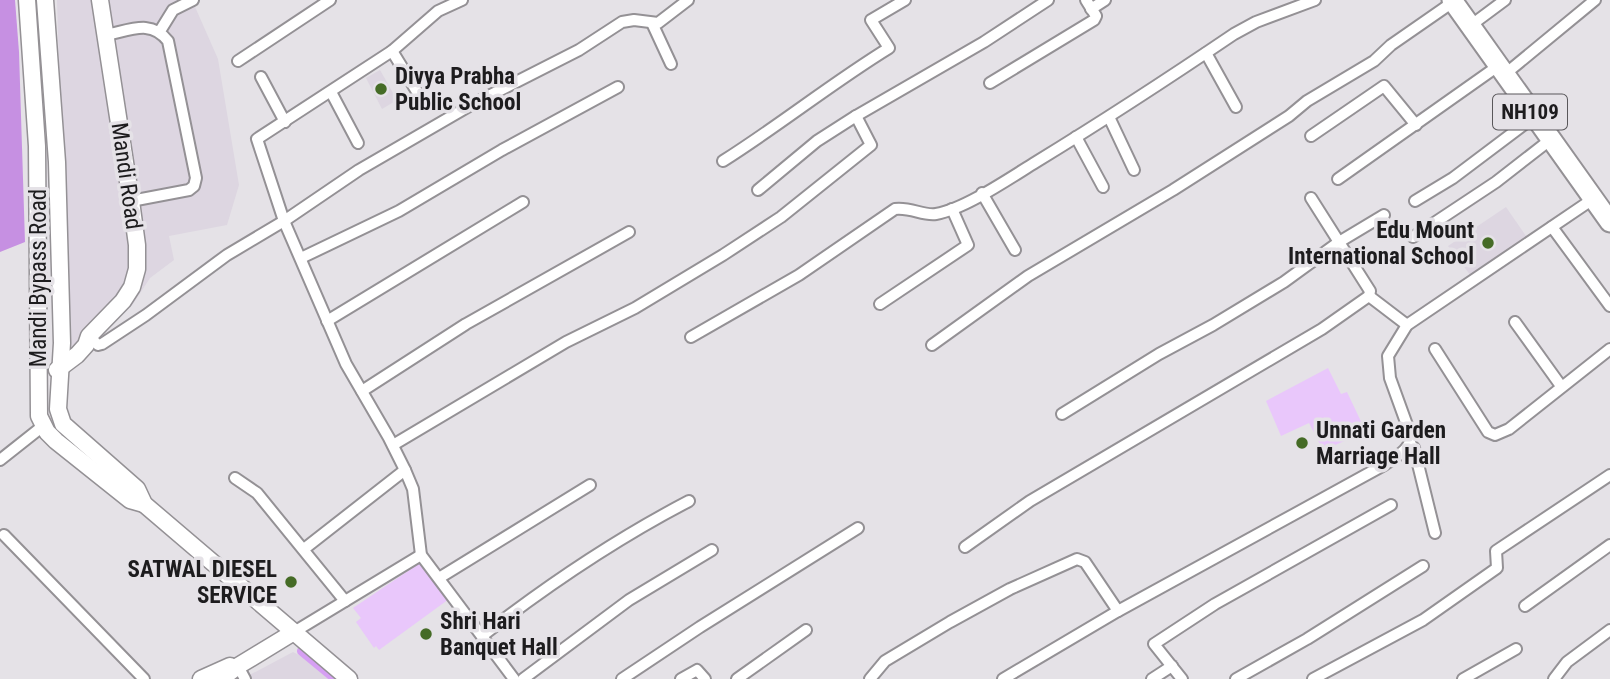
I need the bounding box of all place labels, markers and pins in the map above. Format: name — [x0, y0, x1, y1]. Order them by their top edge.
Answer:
place label: Divya Prabha Public School — [395, 63, 521, 116]
marker: Divya Prabha Public School — [373, 81, 389, 97]
place label: Edu Mount International School — [1288, 217, 1474, 270]
marker: Edu Mount International School — [1480, 235, 1496, 251]
place label: Unnati Garden Marriage Hall — [1316, 417, 1446, 470]
marker: Unnati Garden Marriage Hall — [1294, 435, 1310, 451]
place label: SATWAL DIESEL SERVICE — [128, 556, 277, 609]
marker: SATWAL DIESEL SERVICE — [283, 574, 299, 590]
place label: Shri Hari Banquet Hall — [440, 608, 558, 661]
marker: Shri Hari Banquet Hall — [418, 626, 434, 642]

